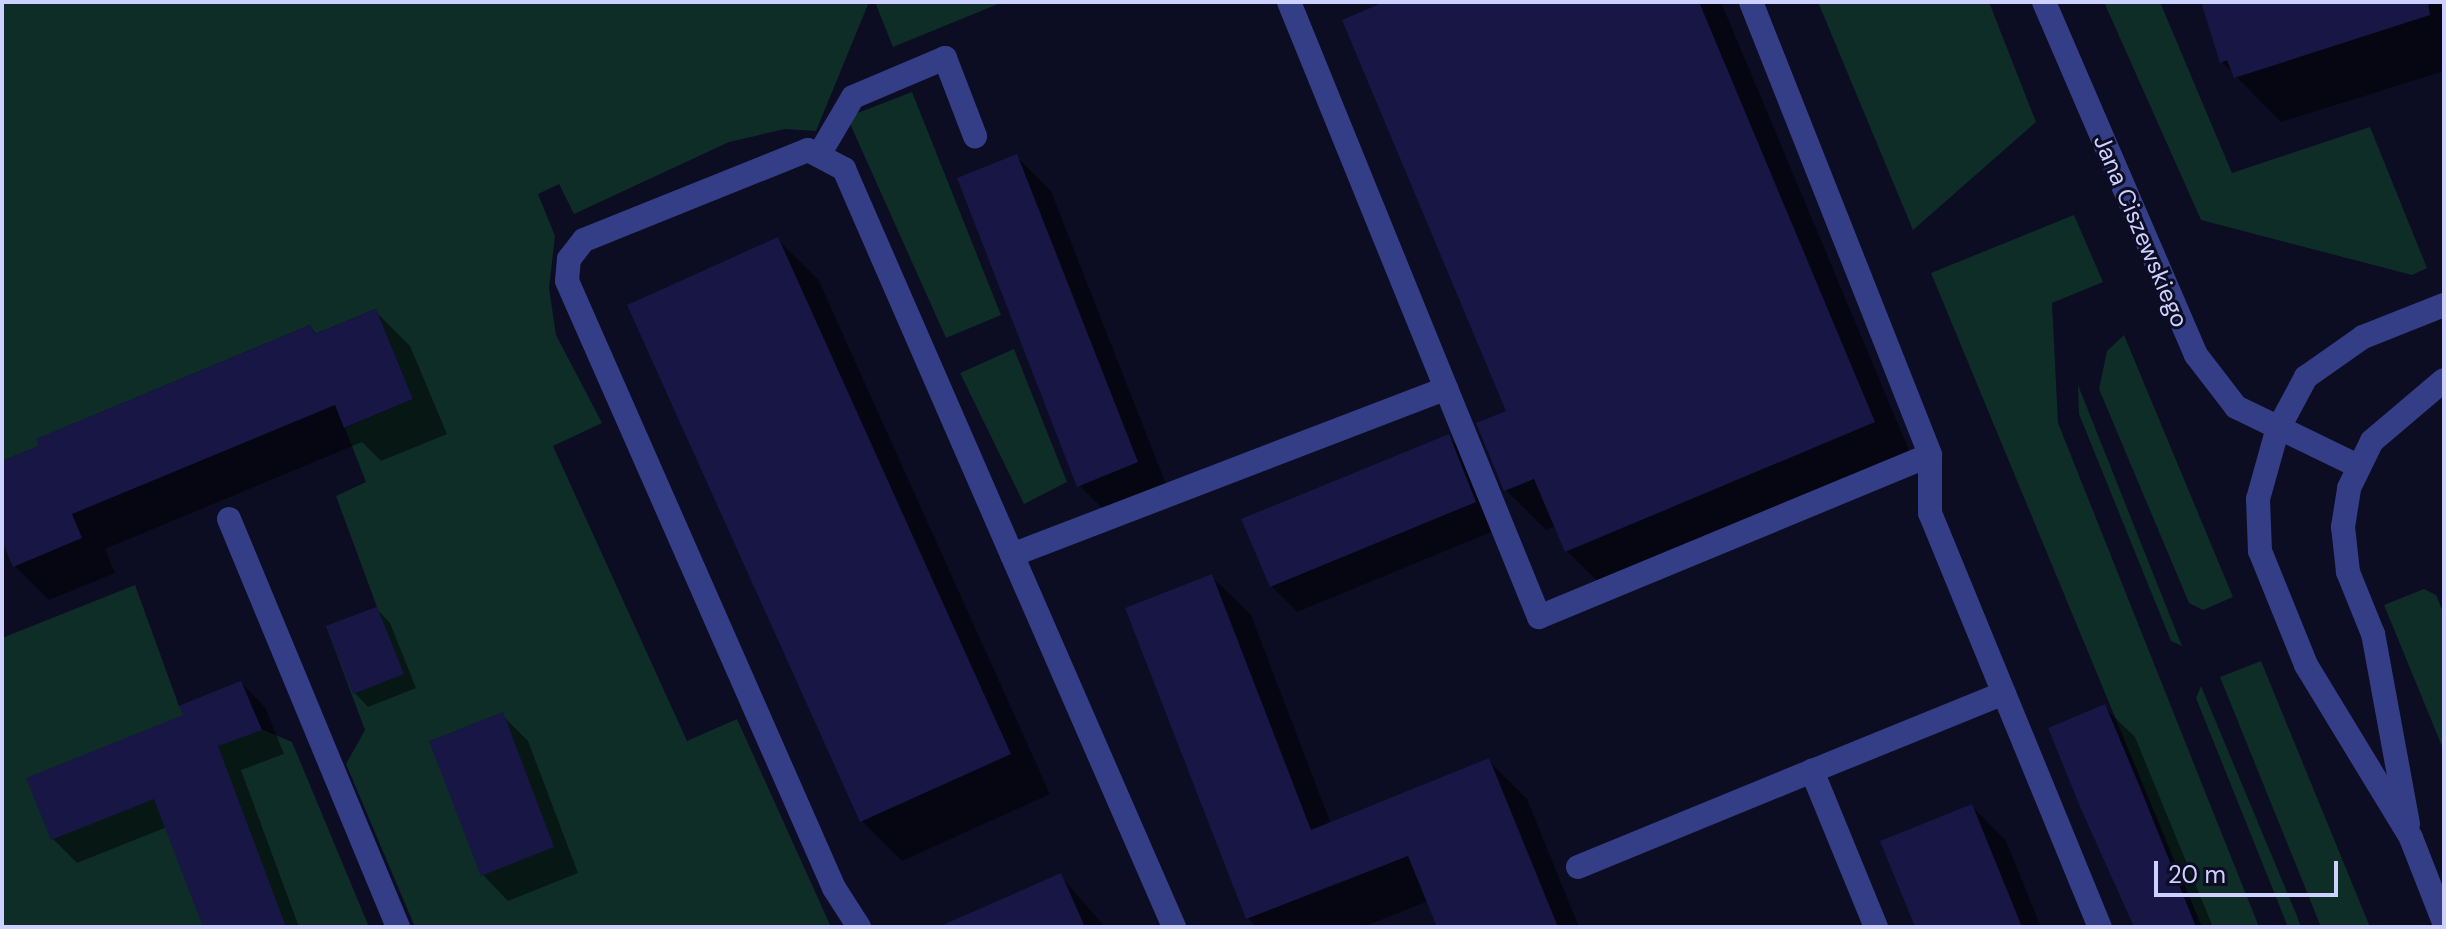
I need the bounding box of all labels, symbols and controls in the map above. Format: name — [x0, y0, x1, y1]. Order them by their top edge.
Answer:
street label: Jana Ciszewskiego — [2087, 130, 2195, 332]
scale bar — [2158, 845, 2342, 895]
text: 20 m — [2168, 859, 2226, 890]

